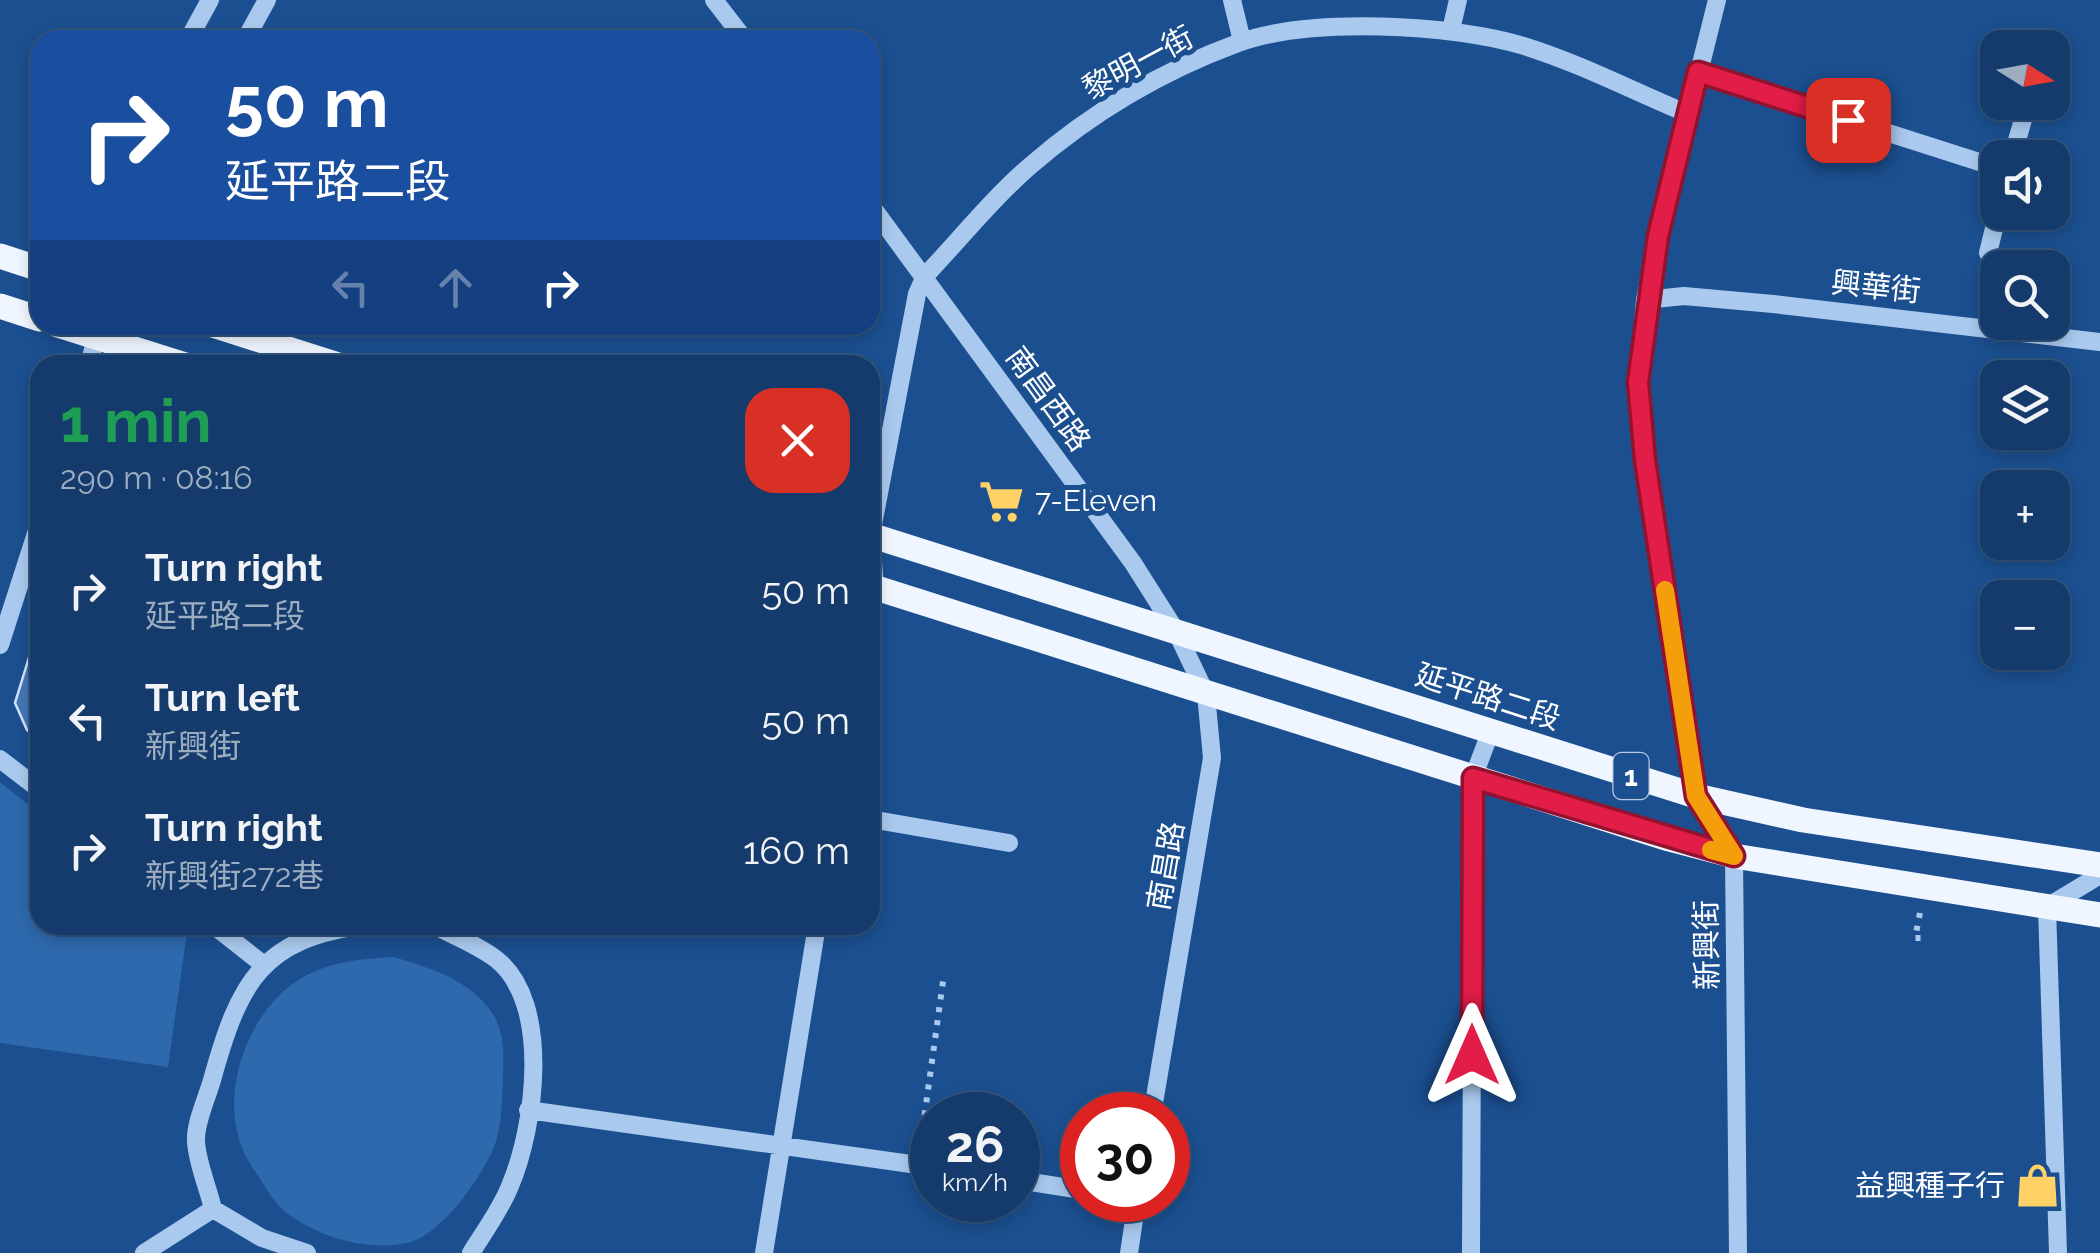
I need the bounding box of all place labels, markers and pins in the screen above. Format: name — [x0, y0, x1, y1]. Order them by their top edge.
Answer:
pin — [1806, 78, 1891, 163]
supermarket icon: 7-Eleven — [978, 477, 1026, 525]
place label: 7-Eleven — [1035, 483, 1157, 518]
shop icon: 益興種子行 — [2014, 1162, 2062, 1210]
place label: 益興種子行 — [1855, 1168, 2005, 1203]

